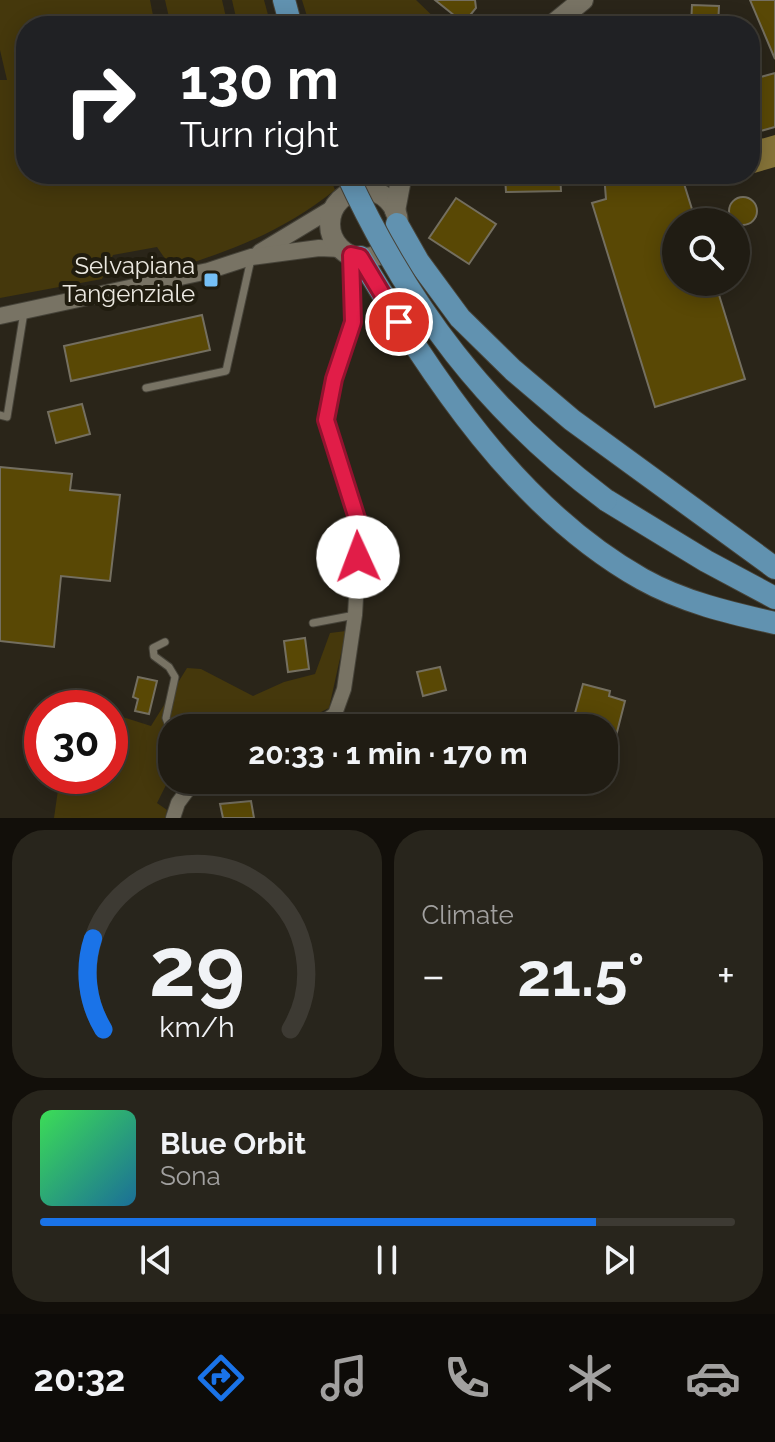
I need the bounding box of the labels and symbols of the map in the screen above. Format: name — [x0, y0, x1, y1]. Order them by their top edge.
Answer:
place label: Selvapiana Tangenziale — [62, 251, 195, 308]
marker: Selvapiana Tangenziale — [202, 271, 220, 289]
pin — [365, 288, 433, 356]
position arrow — [316, 515, 400, 599]
speed limit sign: 30 — [24, 690, 128, 794]

